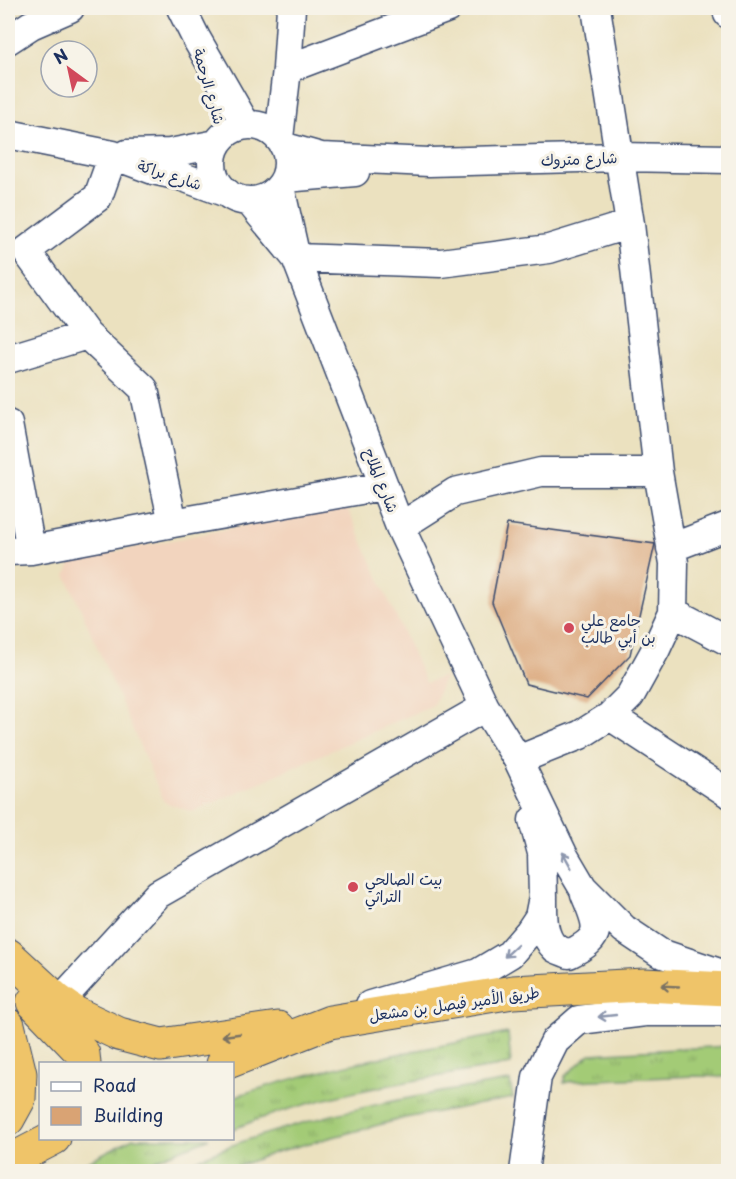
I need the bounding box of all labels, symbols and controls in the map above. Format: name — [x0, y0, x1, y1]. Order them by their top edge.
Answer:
north arrow — [39, 39, 99, 99]
text: N — [48, 42, 72, 69]
street label: شارع الرحمة — [188, 45, 232, 127]
street label: شارع متروك — [540, 145, 618, 171]
street label: شارع براكة — [135, 153, 205, 195]
street label: شارع الملاح — [359, 444, 405, 516]
place label: جامع علي بن أبي طالب — [581, 608, 656, 651]
marker: جامع علي بن أبي طالب — [562, 621, 576, 635]
one-way arrow — [561, 852, 572, 870]
place label: بيت الصالحي التراثي — [365, 867, 442, 910]
marker: بيت الصالحي التراثي — [346, 880, 360, 894]
one-way arrow — [504, 944, 519, 958]
street label: طريق الأمير فيصل بن مشعل — [367, 980, 541, 1026]
one-way arrow — [661, 980, 681, 991]
one-way arrow — [598, 1011, 618, 1022]
one-way arrow — [221, 1030, 241, 1041]
legend — [39, 1062, 234, 1140]
text: Road — [93, 1071, 137, 1098]
text: Building — [93, 1101, 163, 1128]

